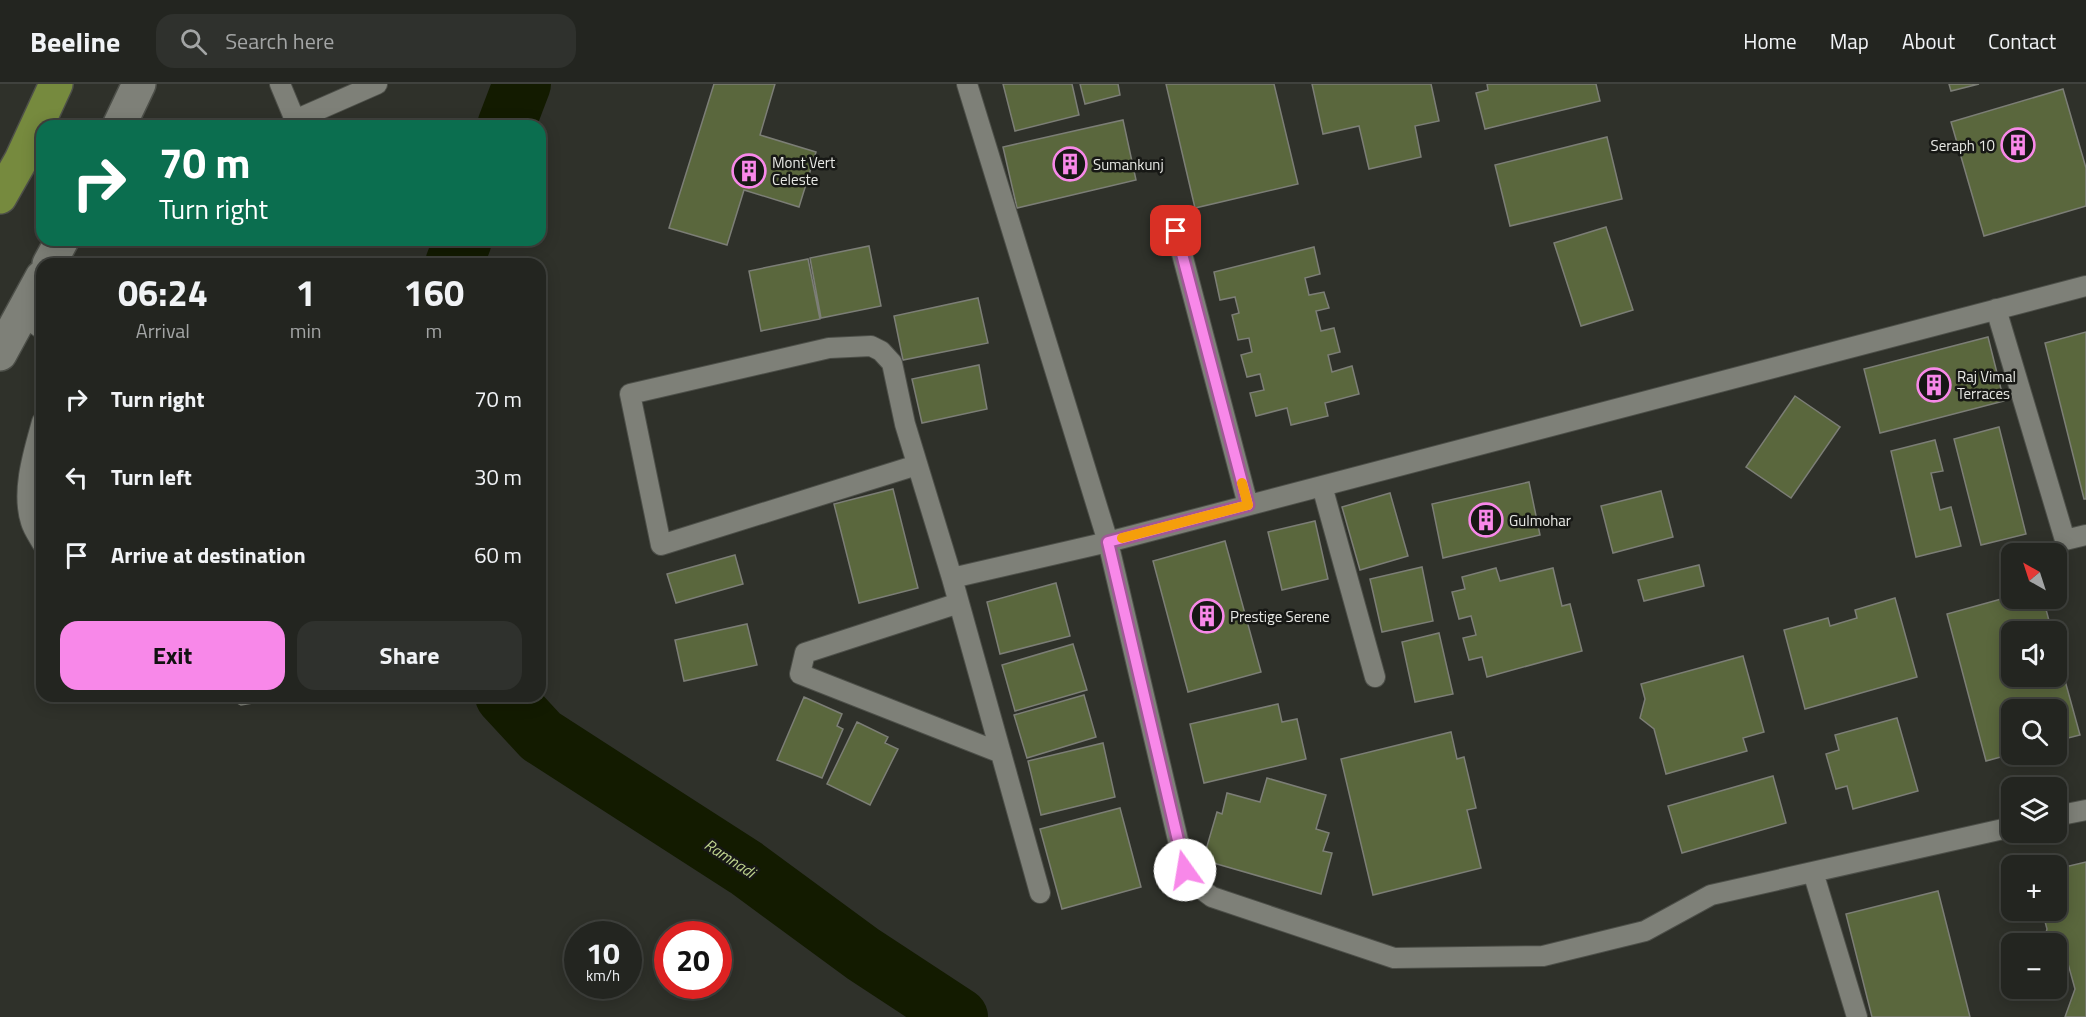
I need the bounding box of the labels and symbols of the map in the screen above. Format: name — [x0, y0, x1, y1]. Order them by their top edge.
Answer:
building icon: Seraph 10 — [2000, 127, 2036, 163]
place label: Seraph 10 — [1931, 134, 1995, 157]
building icon: Sumankunj — [1052, 146, 1088, 182]
place label: Mont Vert Celeste — [772, 151, 836, 191]
building icon: Mont Vert Celeste — [731, 153, 767, 189]
place label: Sumankunj — [1093, 153, 1164, 176]
pin — [1150, 205, 1201, 256]
place label: Raj Vimal Terraces — [1957, 365, 2016, 405]
building icon: Raj Vimal Terraces — [1916, 367, 1952, 403]
building icon: Gulmohar — [1468, 502, 1504, 538]
place label: Gulmohar — [1509, 509, 1571, 532]
north arrow — [2001, 543, 2067, 609]
building icon: Prestige Serene — [1189, 598, 1225, 634]
place label: Prestige Serene — [1230, 605, 1330, 628]
water label: Ramnadi — [700, 833, 762, 884]
position arrow — [1153, 838, 1217, 902]
speed limit sign: 20 — [654, 921, 732, 999]

